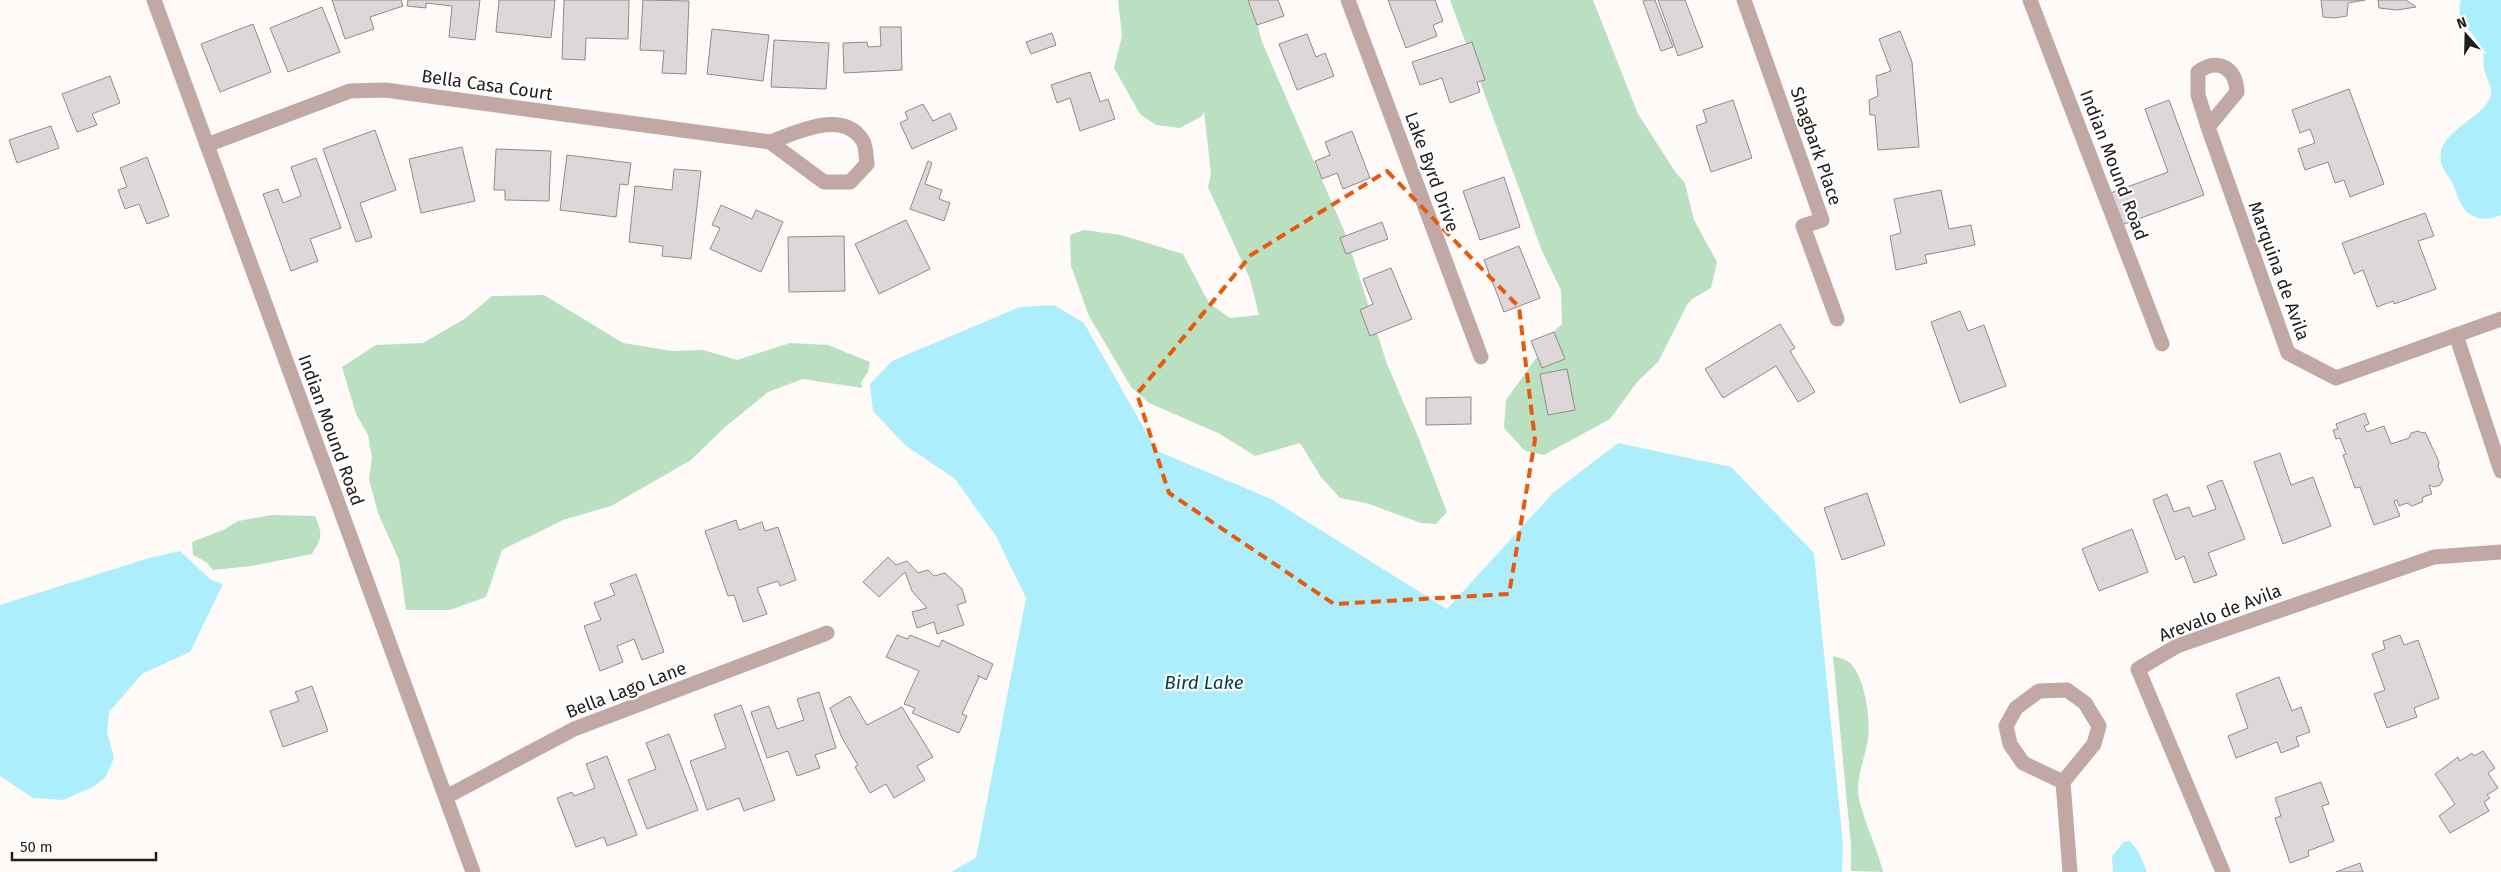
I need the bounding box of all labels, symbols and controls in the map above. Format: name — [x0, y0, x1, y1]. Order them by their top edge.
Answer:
north arrow — [2441, 10, 2491, 60]
text: N — [2454, 14, 2469, 33]
street label: Bella Casa Court — [420, 65, 554, 105]
street label: Shagbark Place — [1785, 84, 1847, 208]
street label: Indian Mound Road — [2075, 87, 2153, 243]
street label: Lake Byrd Drive — [1400, 109, 1464, 235]
street label: Marquina de Avila — [2244, 199, 2314, 343]
street label: Indian Mound Road — [293, 351, 369, 509]
street label: Arevalo de Avila — [2156, 579, 2284, 647]
street label: Bella Lago Lane — [563, 657, 689, 723]
water label: Bird Lake — [1164, 671, 1244, 694]
scale bar — [12, 830, 156, 862]
text: 50 m — [20, 838, 53, 856]

